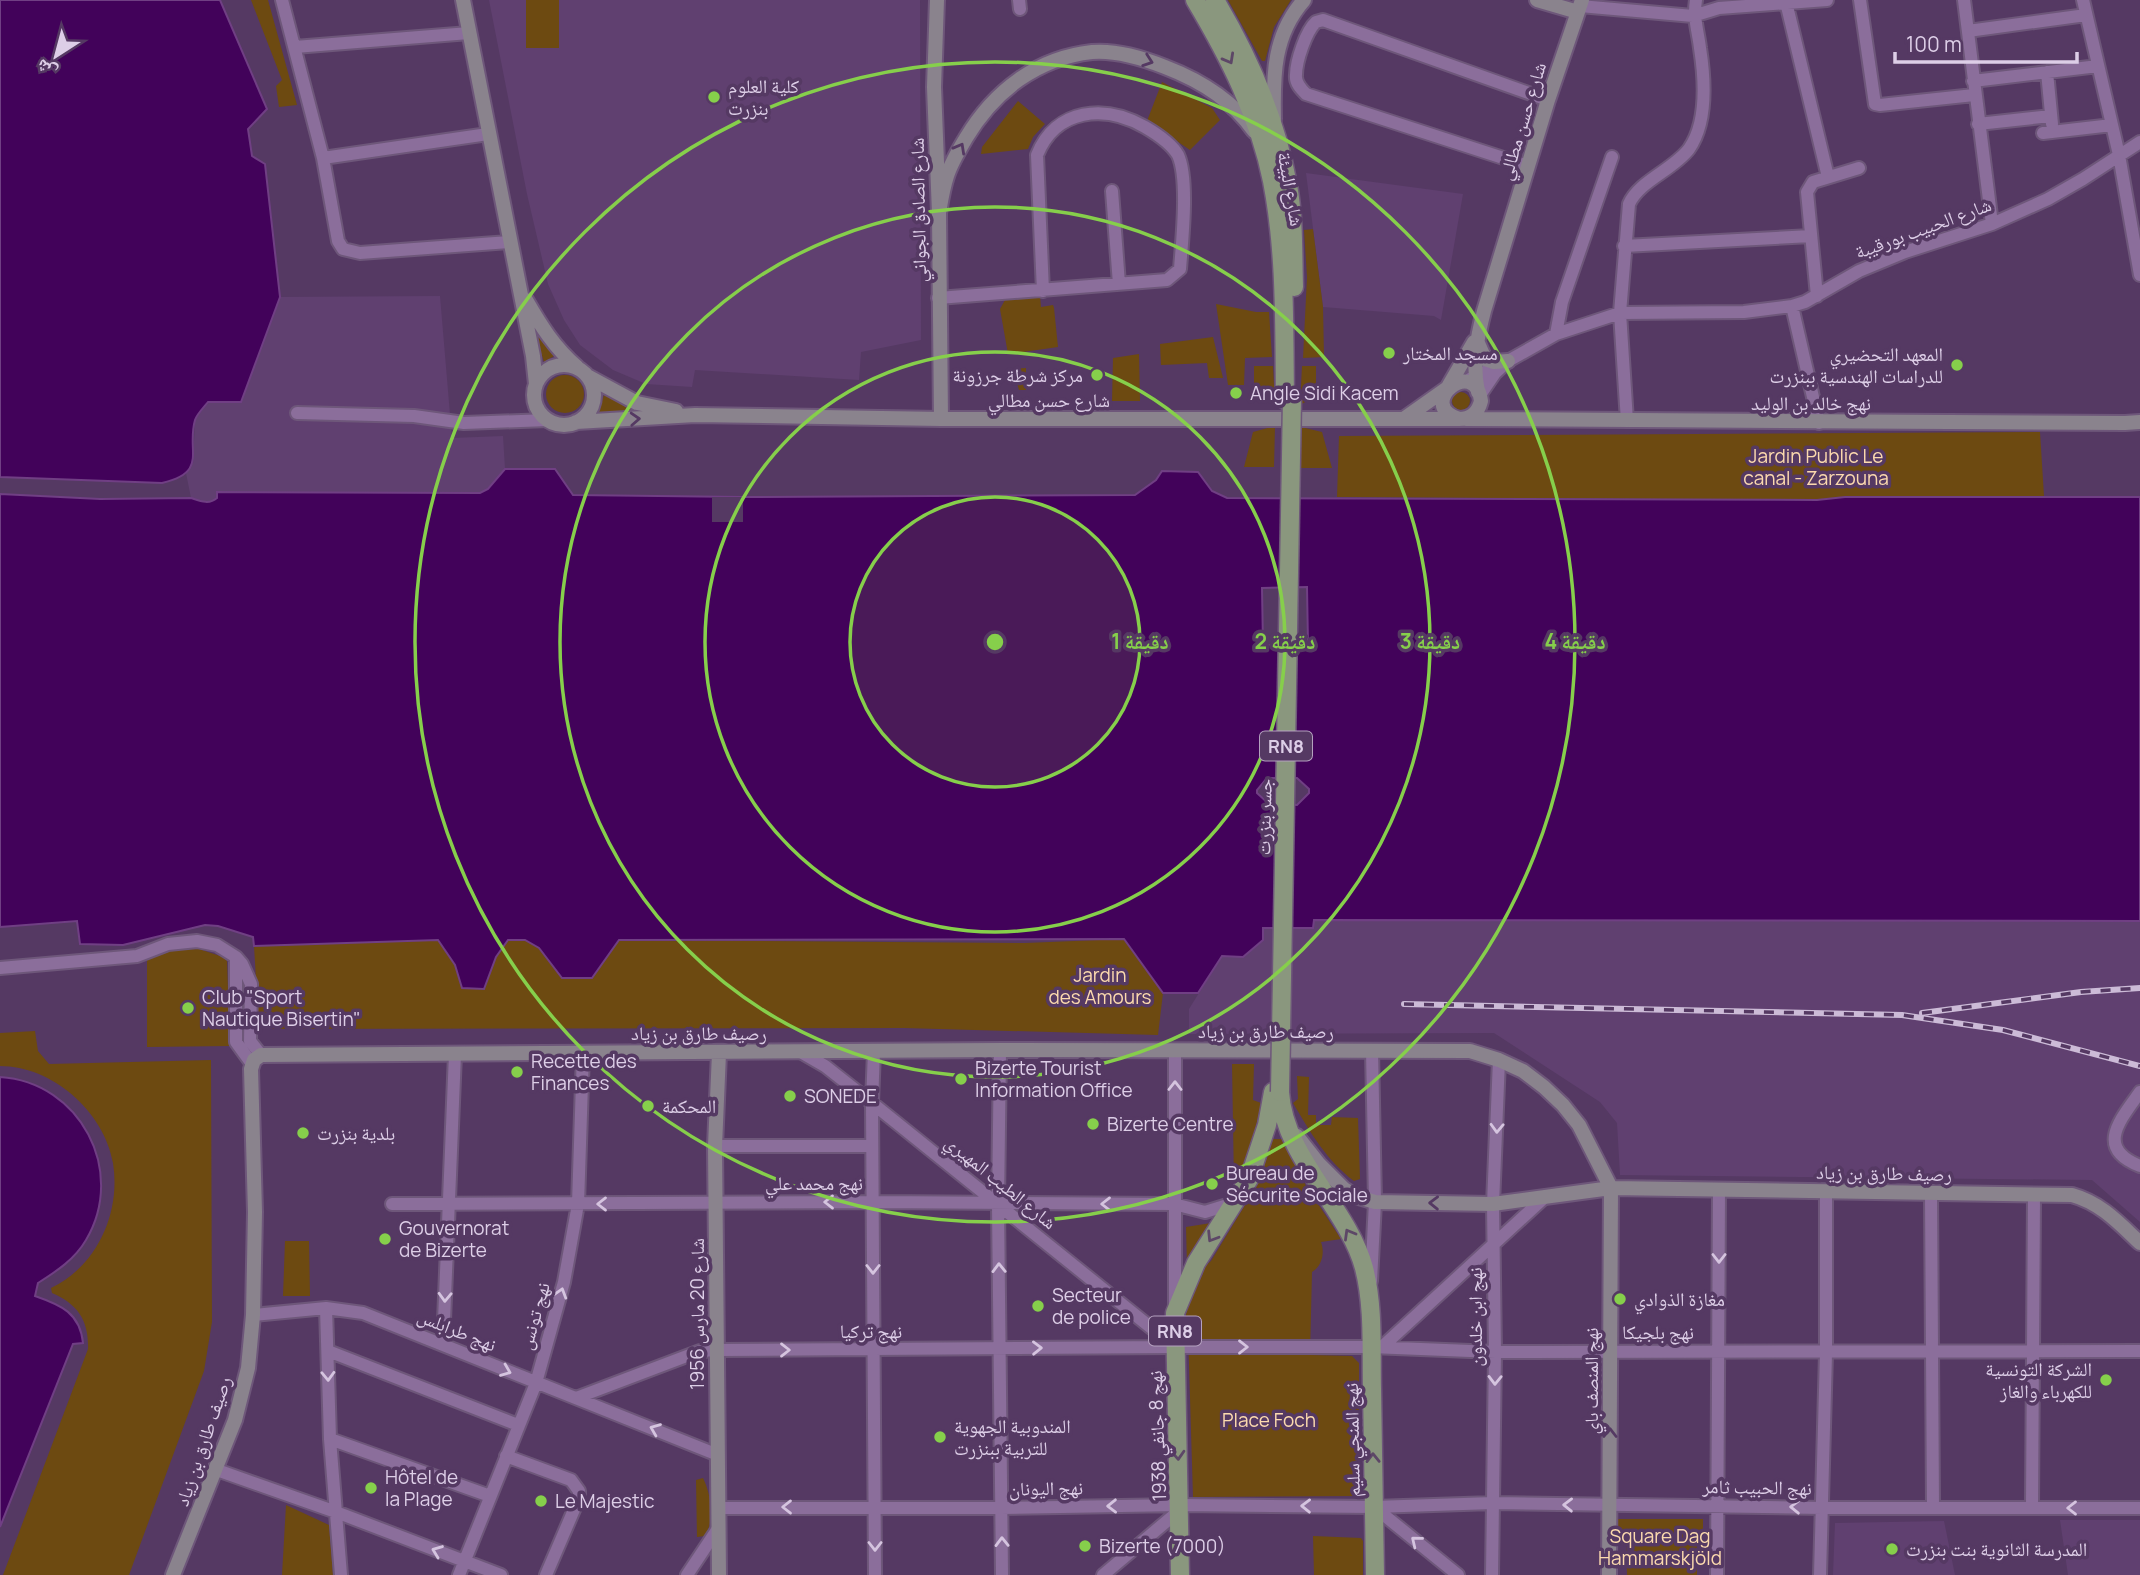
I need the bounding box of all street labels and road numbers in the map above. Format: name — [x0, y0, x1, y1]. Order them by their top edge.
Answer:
street label: شارع حسن مطالي — [1492, 59, 1555, 184]
street label: شارع الصادق الجواني — [904, 137, 935, 283]
street label: شارع البيئة — [1272, 150, 1310, 228]
street label: شارع الحبيب بورقيبة — [1851, 191, 1995, 265]
street label: شارع حسن مطالي — [988, 387, 1110, 416]
street label: نهج خالد بن الوليد — [1751, 390, 1871, 416]
road number: RN8 — [1260, 732, 1312, 760]
street label: جسر بنزرت — [1250, 778, 1278, 856]
street label: رصيف طارق بن زياد — [1198, 1018, 1334, 1044]
street label: رصيف طارق بن زياد — [631, 1020, 767, 1046]
street label: شارع الطيب المهيري — [938, 1129, 1062, 1237]
street label: رصيف طارق بن زياد — [1816, 1159, 1952, 1187]
street label: نهج محمد علي — [765, 1170, 863, 1199]
street label: شارع 20 مارس 1956 — [684, 1238, 710, 1390]
street label: نهج ابن خلدون — [1462, 1267, 1488, 1367]
street label: نهج تونس — [512, 1279, 556, 1353]
street label: نهج طرابلس — [414, 1302, 500, 1358]
road number: RN8 — [1149, 1316, 1201, 1346]
street label: نهج تركيا — [840, 1318, 902, 1344]
street label: نهج بلجيكا — [1622, 1319, 1694, 1345]
street label: نهج المنصف باي — [1578, 1328, 1607, 1434]
street label: نهج 8 جانفي 1938 — [1142, 1370, 1175, 1502]
street label: رصيف طارق بن زياد — [169, 1373, 237, 1509]
street label: نهج المنجي سليم — [1338, 1383, 1369, 1497]
street label: نهج الحبيب ثامر — [1701, 1473, 1812, 1501]
street label: نهج اليونان — [1009, 1474, 1083, 1502]

